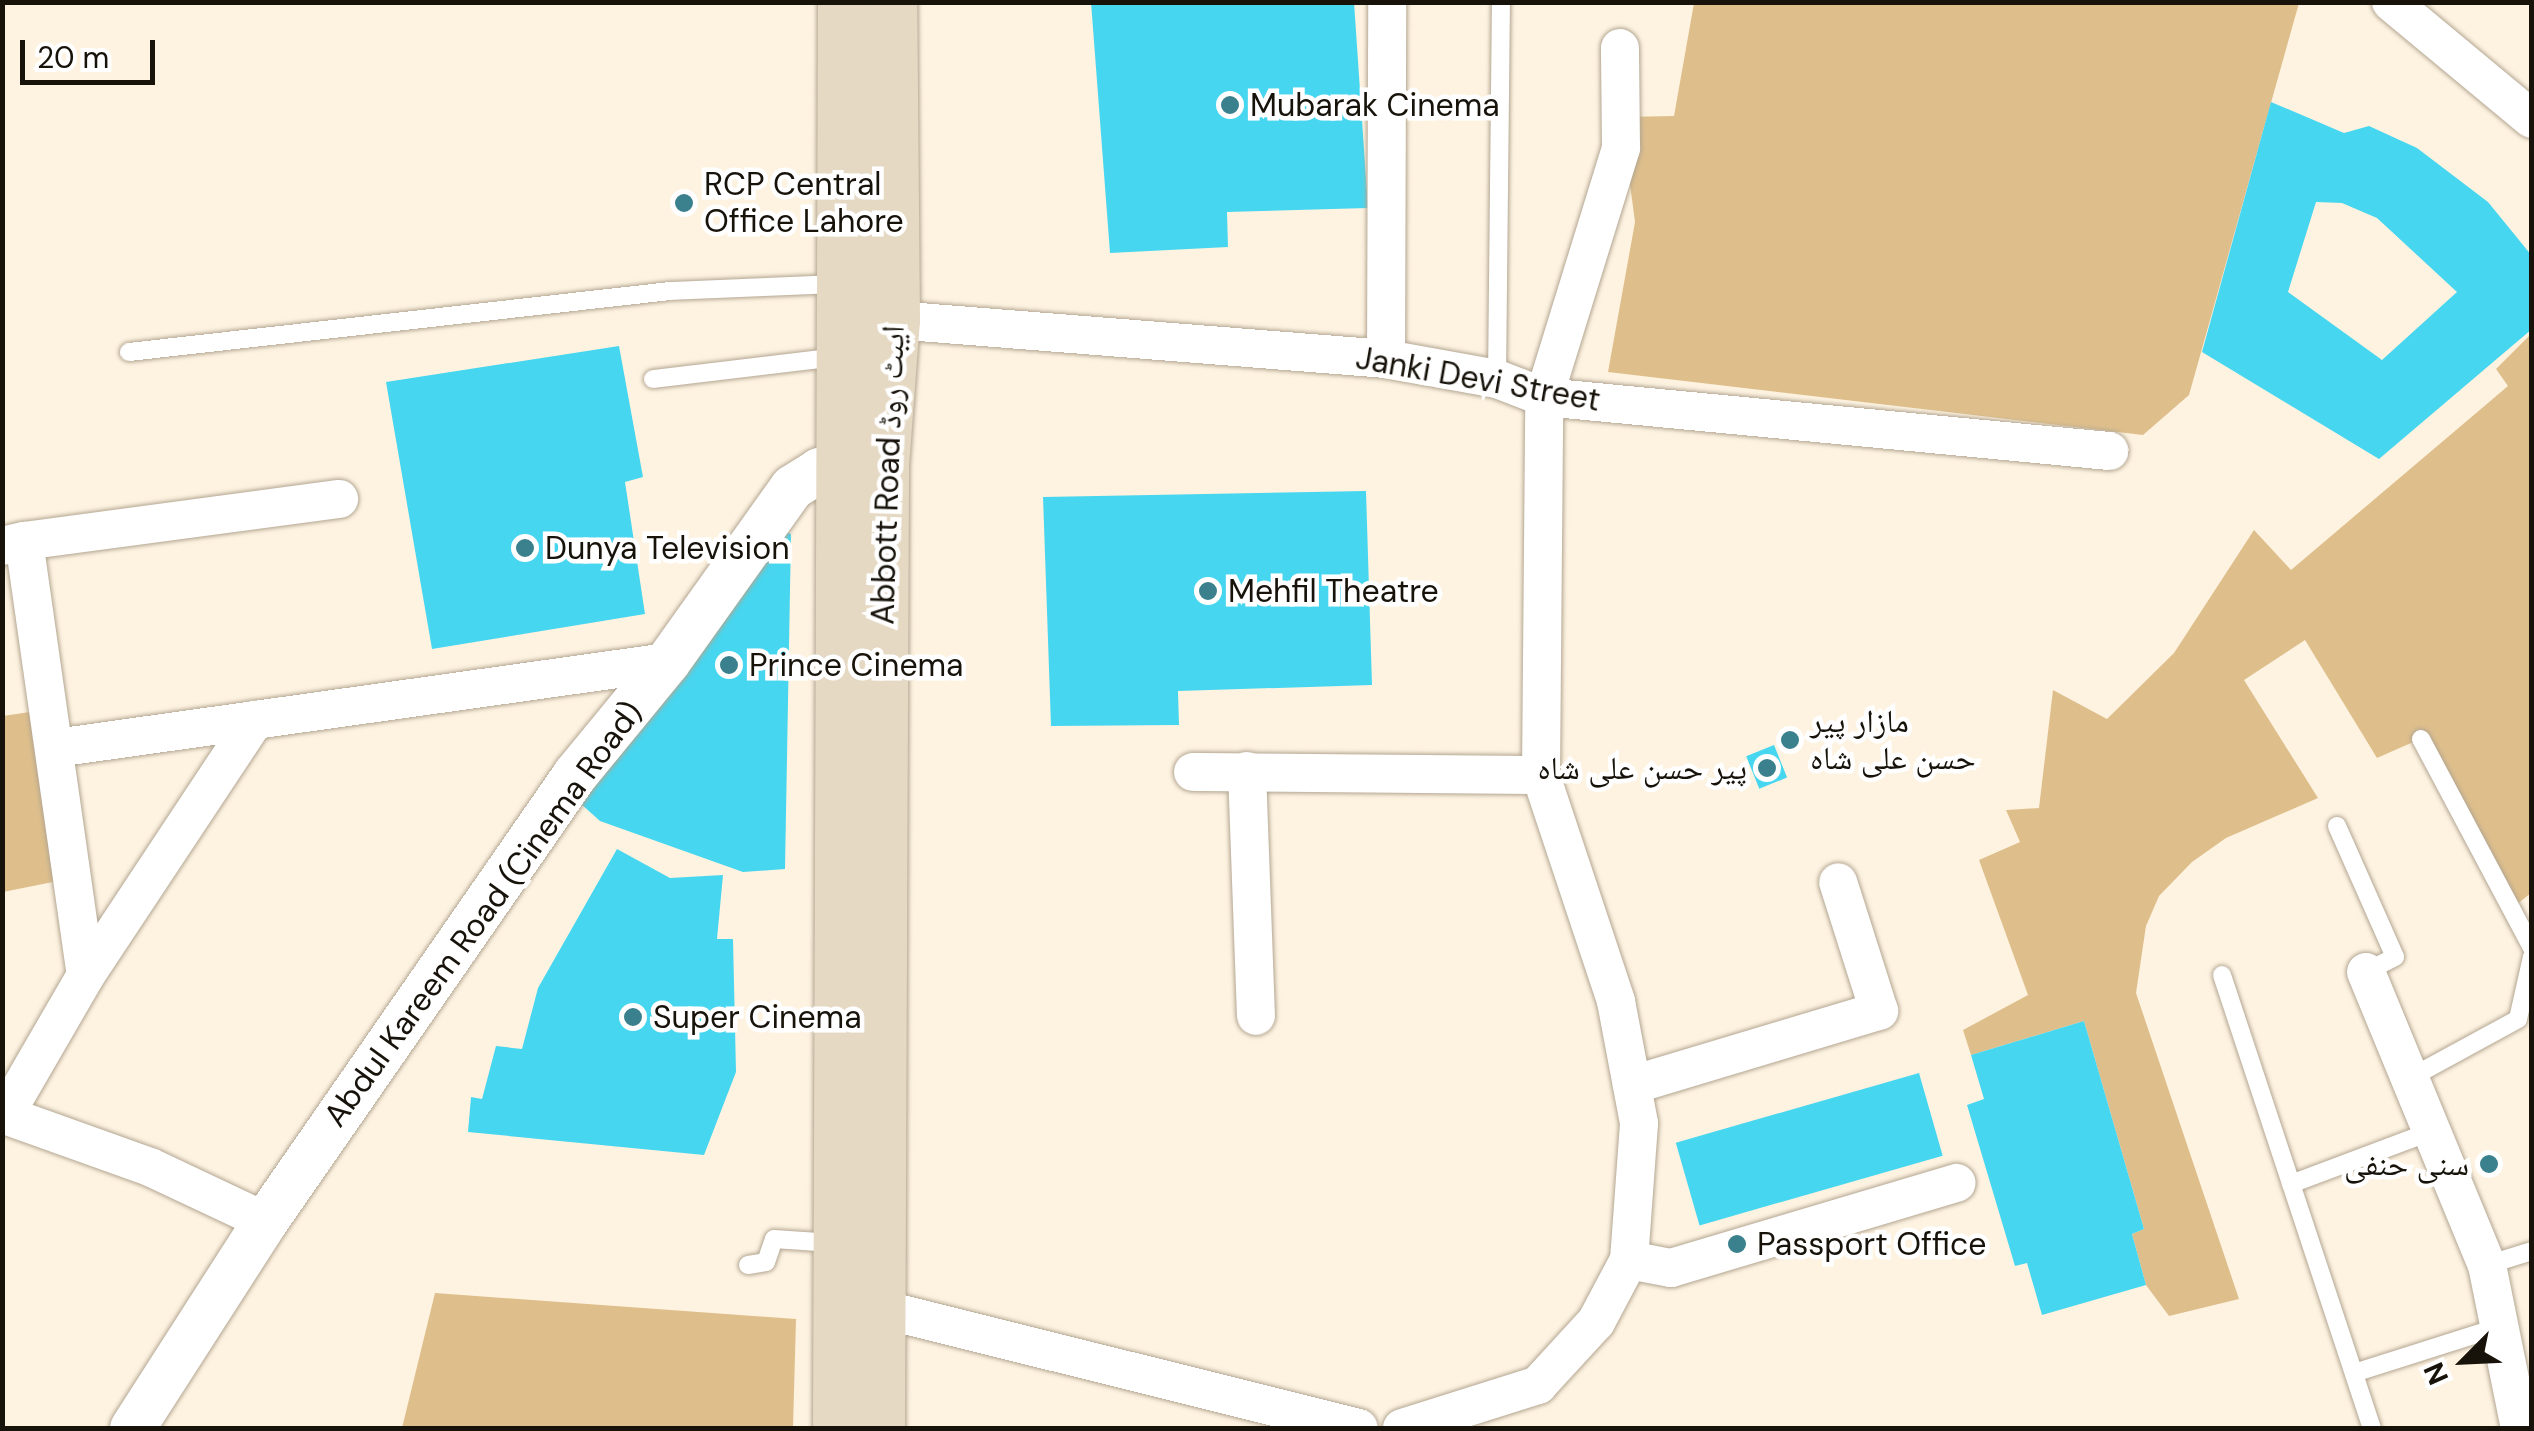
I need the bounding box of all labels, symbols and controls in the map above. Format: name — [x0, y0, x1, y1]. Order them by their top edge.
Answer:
scale bar — [25, 20, 160, 82]
text: 20 m — [37, 38, 109, 77]
place label: Mubarak Cinema — [1250, 86, 1500, 124]
marker: Mubarak Cinema — [1219, 94, 1241, 116]
place label: RCP Central Office Lahore — [704, 166, 904, 241]
marker: RCP Central Office Lahore — [673, 192, 695, 214]
street label: Abbott Road ایبٹ روڈ — [864, 325, 912, 625]
street label: Janki Devi Street — [1353, 339, 1603, 419]
place label: Dunya Television — [545, 529, 790, 567]
marker: Dunya Television — [514, 537, 536, 559]
place label: Mehfil Theatre — [1228, 572, 1439, 610]
marker: Mehfil Theatre — [1197, 580, 1219, 602]
place label: Prince Cinema — [749, 646, 964, 684]
marker: Prince Cinema — [718, 654, 740, 676]
street label: Abdul Kareem Road (Cinema Road) — [316, 694, 650, 1134]
place label: مازار پیر حسن علی شاہ — [1810, 703, 1976, 778]
marker: مازار پیر حسن علی شاہ — [1779, 729, 1801, 751]
place label: پیر حسن علی شاہ — [1538, 749, 1747, 787]
marker: پیر حسن علی شاہ — [1756, 757, 1778, 779]
place label: Super Cinema — [653, 998, 862, 1036]
marker: Super Cinema — [622, 1006, 644, 1028]
place label: سنی حنفی — [2344, 1145, 2469, 1183]
marker: سنی حنفی — [2478, 1153, 2500, 1175]
place label: Passport Office — [1757, 1225, 1986, 1263]
marker: Passport Office — [1726, 1233, 1748, 1255]
north arrow — [2414, 1311, 2514, 1411]
text: N — [2415, 1357, 2457, 1390]

